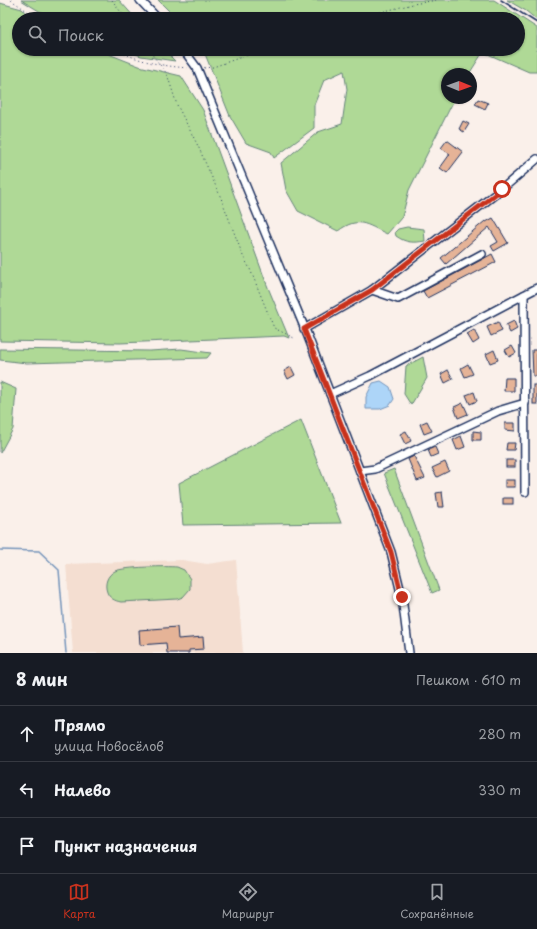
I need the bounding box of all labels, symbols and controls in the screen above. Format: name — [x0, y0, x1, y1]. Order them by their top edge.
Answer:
search box — [12, 12, 525, 56]
icon: search — [26, 23, 48, 45]
text: Поиск — [58, 23, 104, 46]
north arrow — [441, 68, 477, 104]
route start — [493, 180, 511, 198]
route end — [393, 588, 411, 606]
text: 8 мин — [16, 666, 68, 692]
text: Пешком · 610 m — [416, 670, 521, 689]
text: Прямо — [54, 713, 105, 736]
icon: ahead — [16, 723, 38, 745]
text: 280 m — [479, 724, 521, 743]
text: улица Новосёлов — [54, 736, 164, 755]
text: Налево — [54, 778, 111, 801]
icon: left — [16, 779, 38, 801]
text: 330 m — [478, 780, 521, 799]
text: Пункт назначения — [54, 834, 197, 857]
icon: arrive — [16, 835, 38, 857]
tab: Карта — [63, 881, 95, 922]
tab: Маршрут — [222, 881, 274, 922]
tab: Сохранённые — [400, 881, 474, 922]

